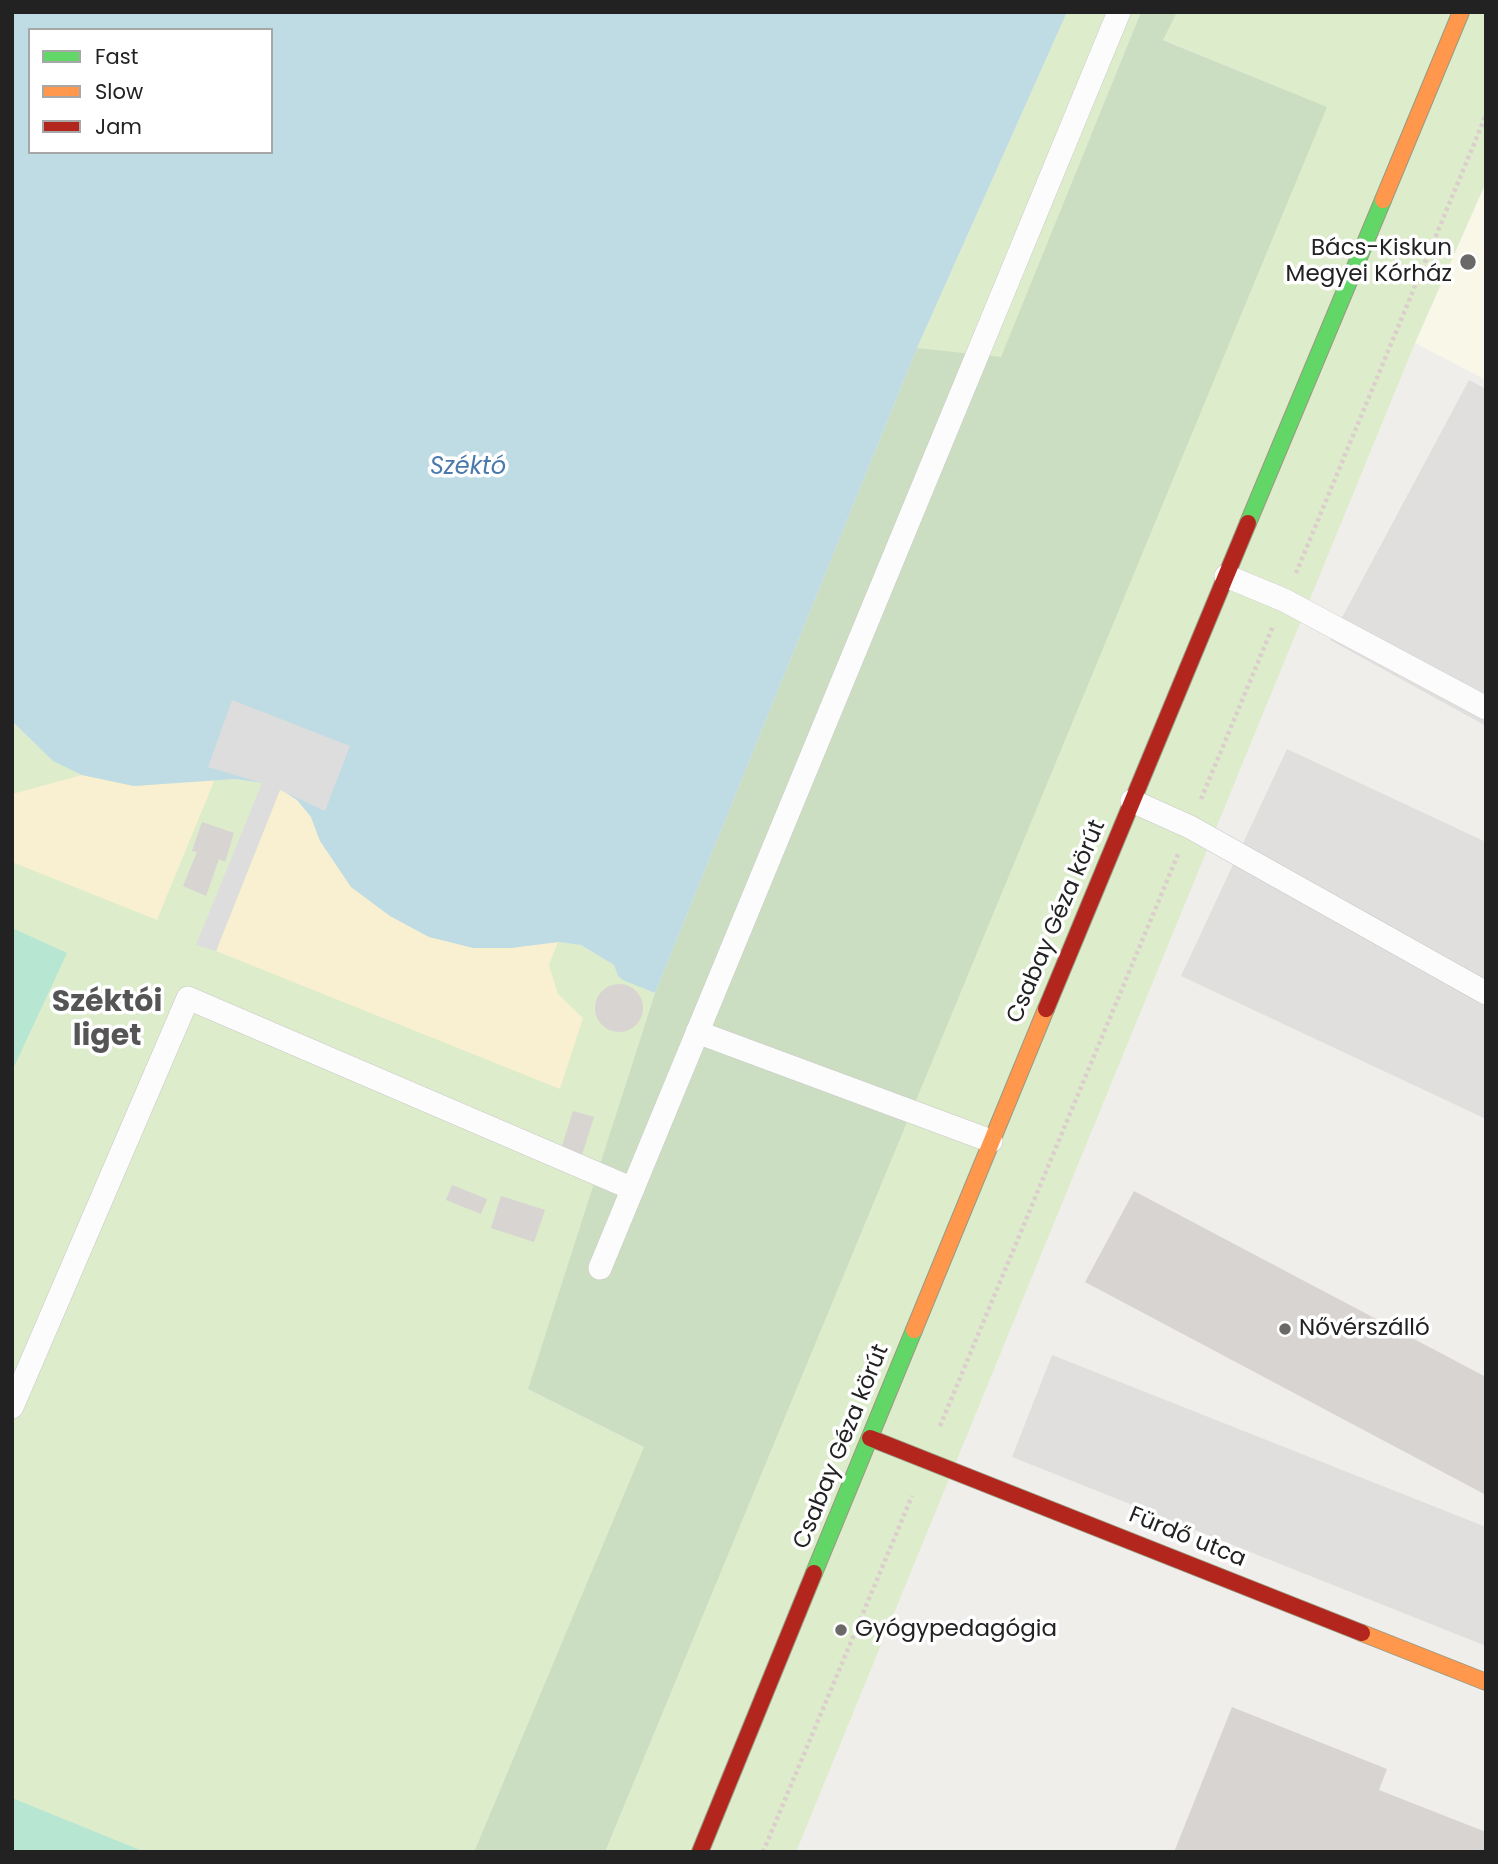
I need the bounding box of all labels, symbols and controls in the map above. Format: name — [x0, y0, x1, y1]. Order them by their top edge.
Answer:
legend — [28, 28, 273, 154]
text: Fast — [95, 42, 138, 71]
text: Slow — [95, 77, 143, 106]
text: Jam — [95, 112, 142, 141]
place label: Bács-Kiskun Megyei Kórház — [1286, 235, 1452, 289]
marker: Bács-Kiskun Megyei Kórház — [1458, 252, 1478, 272]
water label: Széktó — [430, 454, 506, 482]
street label: Csabay Géza körút — [1002, 816, 1112, 1028]
district label: Széktói liget — [52, 985, 162, 1056]
place label: Nővérszálló — [1299, 1315, 1430, 1343]
marker: Nővérszálló — [1277, 1321, 1293, 1337]
street label: Csabay Géza körút — [788, 1341, 896, 1553]
street label: Fürdő utca — [1124, 1502, 1250, 1574]
place label: Gyógypedagógia — [855, 1616, 1057, 1644]
marker: Gyógypedagógia — [833, 1622, 849, 1638]

